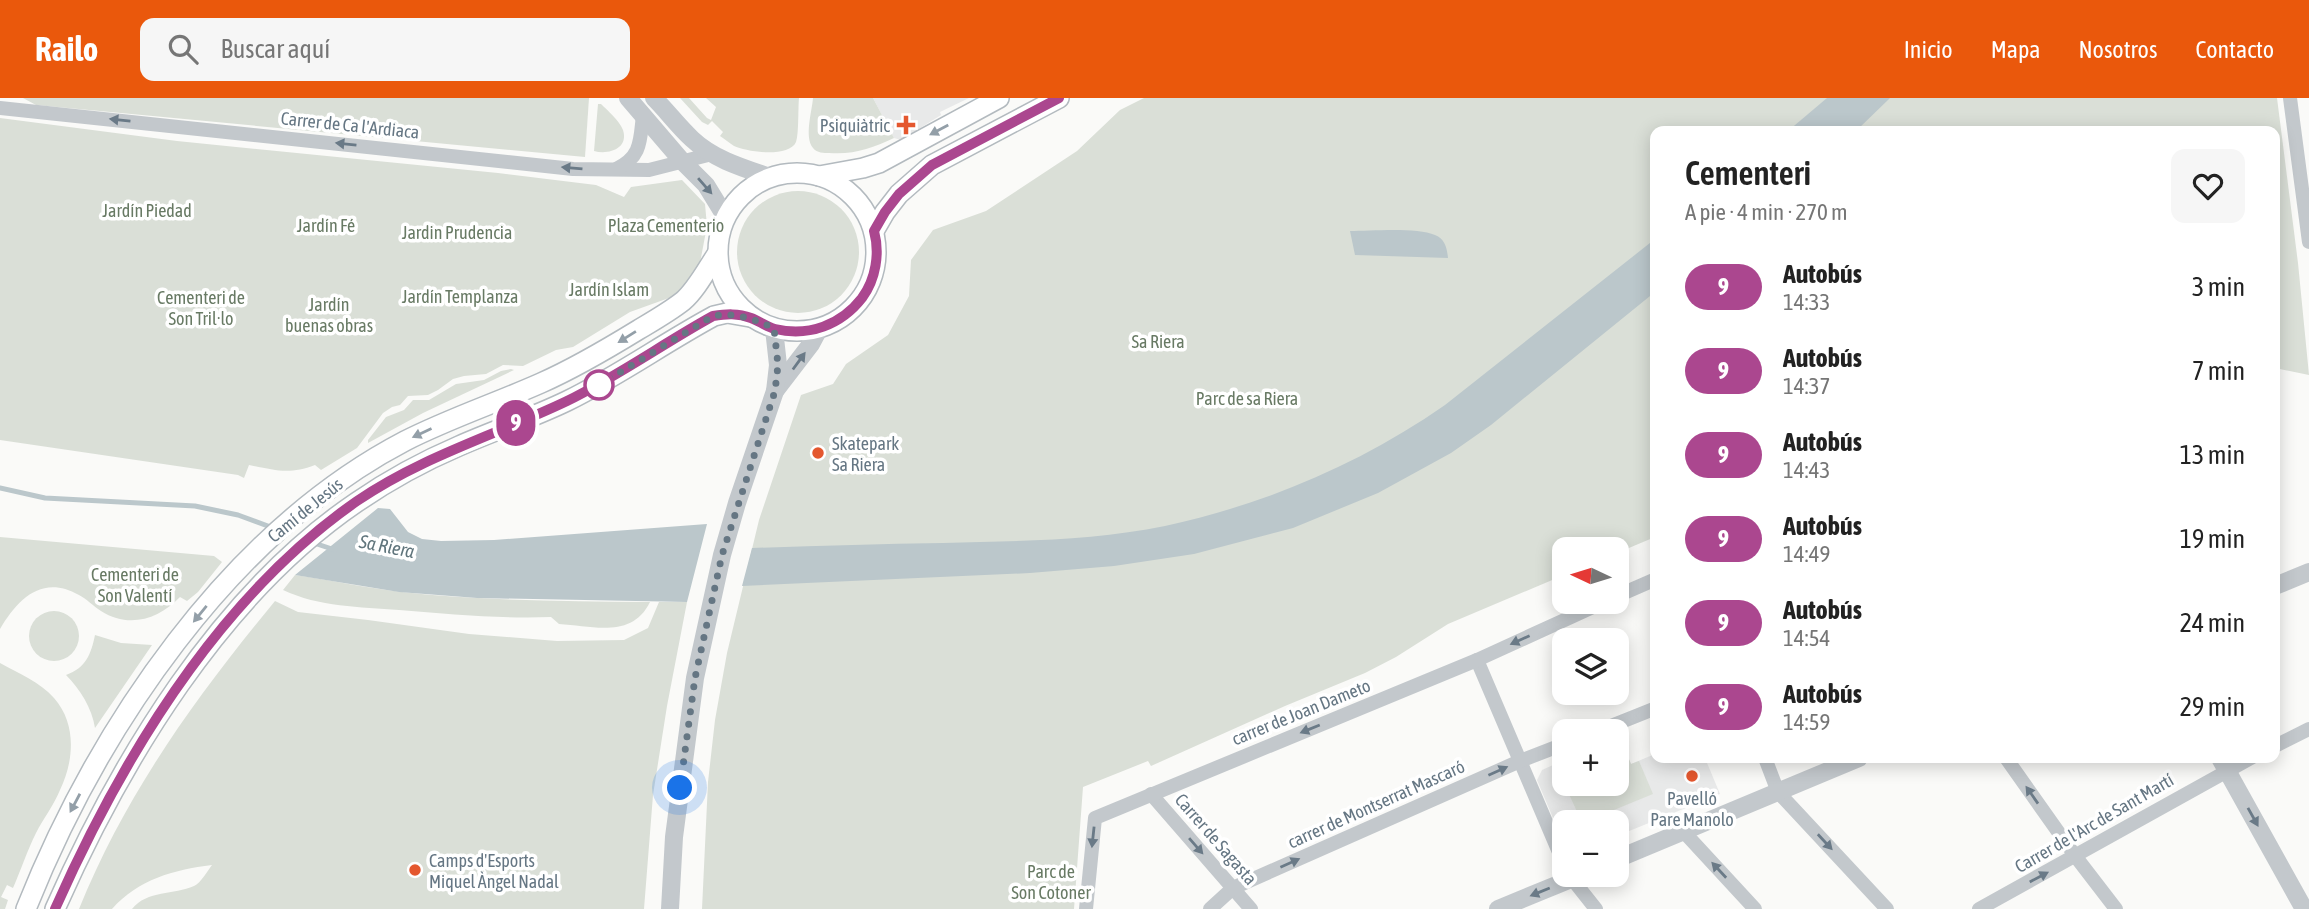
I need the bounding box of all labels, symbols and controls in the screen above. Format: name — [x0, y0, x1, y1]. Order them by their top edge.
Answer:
search box — [140, 18, 630, 81]
text: Railo — [35, 30, 98, 68]
icon: search — [164, 30, 202, 68]
text: Buscar aquí — [220, 34, 330, 64]
text: Inicio — [1904, 36, 1953, 63]
text: Mapa — [1991, 36, 2040, 63]
text: Nosotros — [2078, 36, 2157, 63]
text: Contacto — [2195, 36, 2274, 63]
street label: Carrer de Ca l'Ardiaca — [280, 107, 420, 143]
one-way arrow — [109, 114, 131, 125]
place label: Psiquiàtric — [820, 115, 890, 136]
marker: Psiquiàtric — [896, 115, 916, 135]
one-way arrow — [929, 124, 949, 136]
one-way arrow — [335, 138, 357, 149]
button: heart — [2171, 149, 2245, 223]
text: Cementeri — [1685, 154, 1811, 192]
one-way arrow — [561, 162, 583, 173]
one-way arrow — [697, 177, 712, 194]
text: A pie · 4 min · 270 m — [1685, 199, 1848, 225]
park label: Jardín Piedad — [102, 200, 192, 221]
park label: Jardín Fé — [297, 215, 355, 236]
park label: Plaza Cementerio — [608, 215, 724, 236]
park label: Jardin Prudencia — [402, 222, 512, 243]
text: Autobús — [1783, 259, 1862, 289]
text: 3 min — [2192, 272, 2245, 302]
text: 9 — [1718, 273, 1729, 300]
park label: Jardín Islam — [569, 279, 649, 300]
park label: Jardín Templanza — [402, 286, 518, 307]
park label: Cementeri de Son Tril·lo — [157, 287, 245, 329]
text: 14:33 — [1783, 289, 1830, 315]
park label: Jardín buenas obras — [285, 294, 373, 336]
one-way arrow — [618, 330, 637, 343]
park label: Sa Riera — [1131, 331, 1185, 352]
text: Autobús — [1783, 343, 1862, 373]
one-way arrow — [792, 352, 806, 370]
text: 7 min — [2192, 356, 2245, 386]
text: 9 — [1718, 357, 1729, 384]
unlabelled marker — [584, 370, 614, 400]
text: 14:37 — [1783, 373, 1830, 399]
park label: Parc de sa Riera — [1196, 388, 1298, 409]
line badge: 9 — [493, 400, 539, 446]
text: 9 — [510, 409, 522, 436]
text: Autobús — [1783, 427, 1862, 457]
one-way arrow — [411, 428, 432, 439]
place label: Skatepark Sa Riera — [832, 433, 899, 475]
text: 13 min — [2180, 440, 2245, 470]
text: 9 — [1718, 441, 1729, 468]
marker: Skatepark Sa Riera — [810, 445, 826, 461]
text: 14:43 — [1783, 457, 1830, 483]
street label: Camí de Jesús — [263, 473, 347, 547]
text: Autobús — [1783, 511, 1862, 541]
text: 19 min — [2180, 524, 2245, 554]
text: 9 — [1718, 525, 1729, 552]
water label: Sa Riera — [357, 530, 417, 562]
north arrow — [1552, 537, 1629, 614]
map controls — [1552, 537, 1629, 887]
text: 14:49 — [1783, 541, 1830, 567]
park label: Cementeri de Son Valentí — [91, 564, 179, 606]
text: Autobús — [1783, 595, 1862, 625]
one-way arrow — [193, 605, 208, 623]
text: 24 min — [2180, 608, 2245, 638]
text: 9 — [1718, 609, 1729, 636]
text: 14:54 — [1783, 625, 1830, 651]
button: layers — [1552, 628, 1629, 705]
one-way arrow — [1510, 634, 1530, 646]
street label: carrer de Joan Dameto — [1229, 675, 1373, 749]
text: Autobús — [1783, 679, 1862, 709]
text: 29 min — [2180, 692, 2245, 722]
text: 9 — [1718, 693, 1729, 720]
text: 14:59 — [1783, 709, 1830, 735]
button: + — [1552, 719, 1629, 796]
one-way arrow — [1300, 723, 1321, 734]
street label: carrer de Montserrat Mascaró — [1284, 755, 1468, 853]
one-way arrow — [1487, 765, 1508, 776]
marker: Pavelló Pare Manolo — [1684, 768, 1700, 784]
street label: Carrer de l'Arc de Sant Martí — [2011, 769, 2177, 877]
your location — [662, 770, 697, 805]
one-way arrow — [2025, 786, 2039, 804]
place label: Pavelló Pare Manolo — [1650, 788, 1734, 830]
street label: Carrer de Sagasta — [1171, 789, 1261, 889]
one-way arrow — [69, 794, 81, 814]
one-way arrow — [2247, 808, 2259, 827]
button: − — [1552, 810, 1629, 887]
one-way arrow — [1087, 826, 1098, 848]
one-way arrow — [1817, 833, 1833, 851]
one-way arrow — [1188, 837, 1203, 854]
place label: Camps d'Esports Miquel Àngel Nadal — [429, 850, 559, 892]
one-way arrow — [1279, 857, 1300, 868]
park label: Parc de Son Cotoner — [1011, 861, 1091, 903]
one-way arrow — [1711, 861, 1727, 879]
marker: Camps d'Esports Miquel Àngel Nadal — [407, 862, 423, 878]
one-way arrow — [2030, 871, 2050, 883]
one-way arrow — [1529, 887, 1550, 898]

